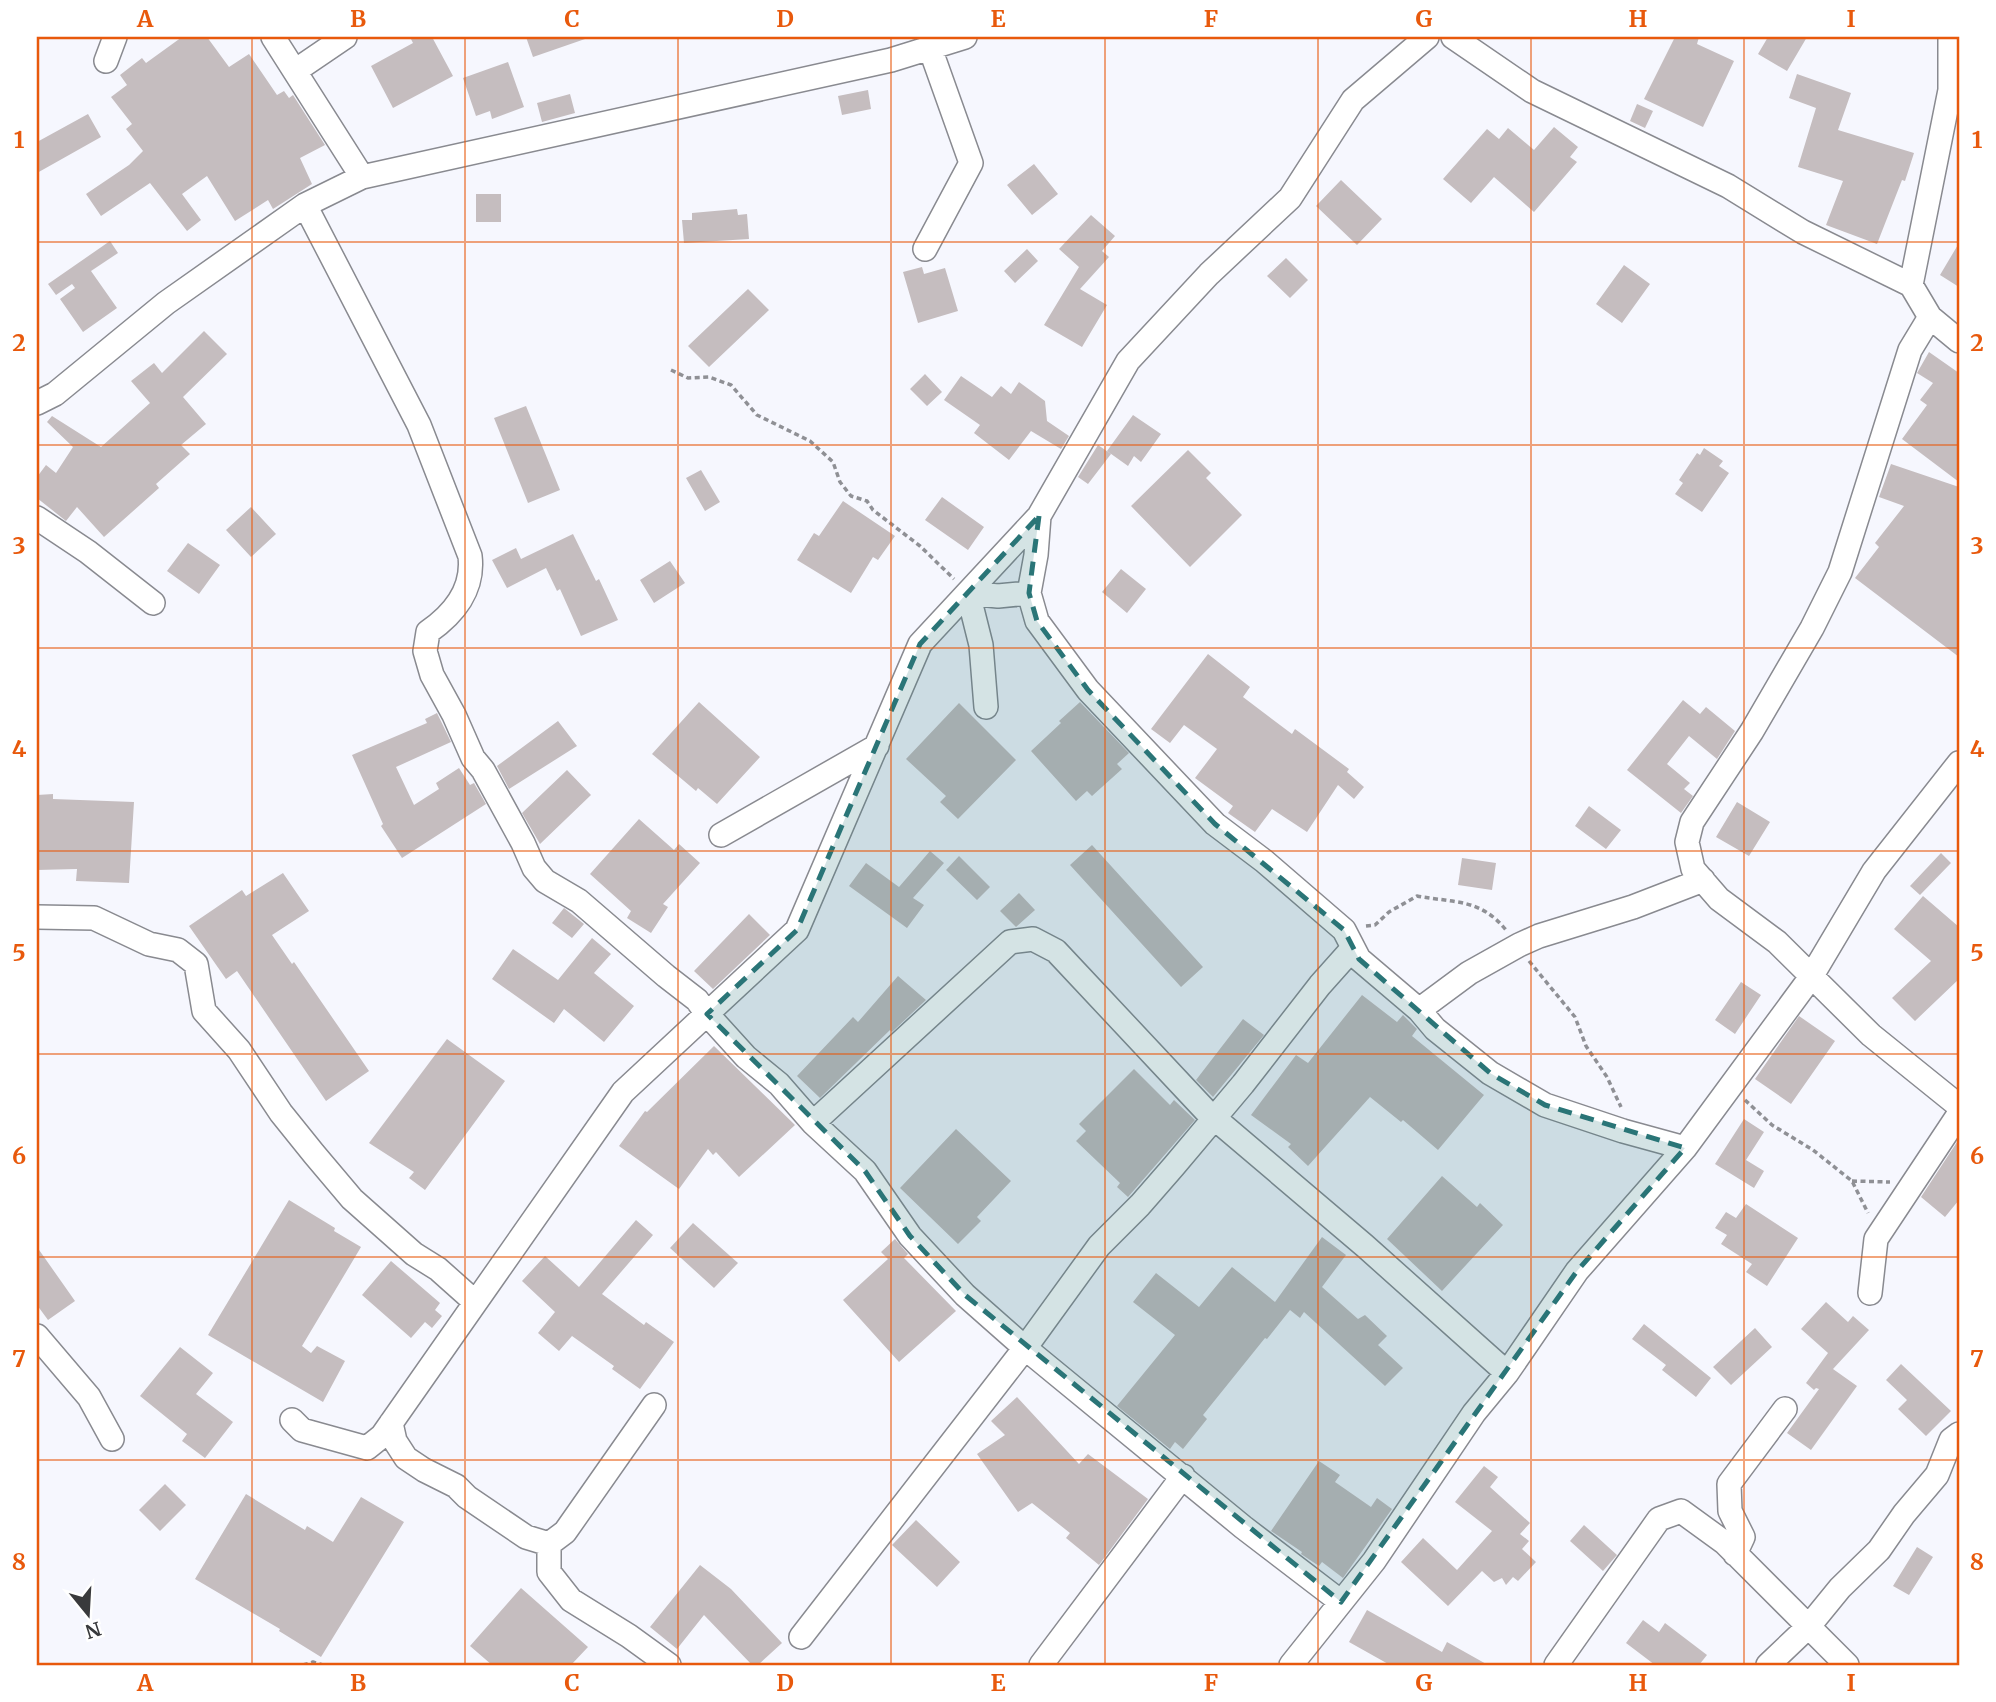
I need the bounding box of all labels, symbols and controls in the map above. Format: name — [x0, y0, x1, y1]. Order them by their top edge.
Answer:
text: A — [136, 4, 154, 33]
text: B — [350, 4, 366, 33]
text: C — [564, 4, 580, 33]
text: D — [776, 4, 794, 33]
text: E — [990, 4, 1006, 33]
text: F — [1204, 4, 1218, 33]
text: G — [1416, 4, 1433, 33]
text: H — [1629, 4, 1648, 33]
text: I — [1846, 4, 1856, 33]
text: 1 — [14, 125, 25, 154]
text: 1 — [1972, 125, 1983, 154]
text: 2 — [12, 328, 26, 357]
text: 2 — [1970, 328, 1984, 357]
text: 3 — [12, 531, 26, 560]
text: 3 — [1970, 531, 1984, 560]
text: 4 — [12, 734, 27, 763]
text: 4 — [1970, 734, 1985, 763]
text: 5 — [12, 938, 26, 967]
text: 5 — [1970, 938, 1984, 967]
text: 6 — [12, 1141, 26, 1170]
text: 6 — [1970, 1141, 1984, 1170]
text: 7 — [12, 1344, 26, 1373]
text: 7 — [1970, 1344, 1984, 1373]
text: 8 — [12, 1547, 26, 1576]
text: 8 — [1970, 1547, 1984, 1576]
north arrow — [52, 1580, 122, 1650]
text: N — [82, 1616, 104, 1644]
text: A — [136, 1668, 154, 1697]
text: B — [350, 1668, 366, 1697]
text: C — [564, 1668, 580, 1697]
text: D — [776, 1668, 794, 1697]
text: E — [990, 1668, 1006, 1697]
text: F — [1204, 1668, 1218, 1697]
text: G — [1416, 1668, 1433, 1697]
text: H — [1629, 1668, 1648, 1697]
text: I — [1846, 1668, 1856, 1697]

